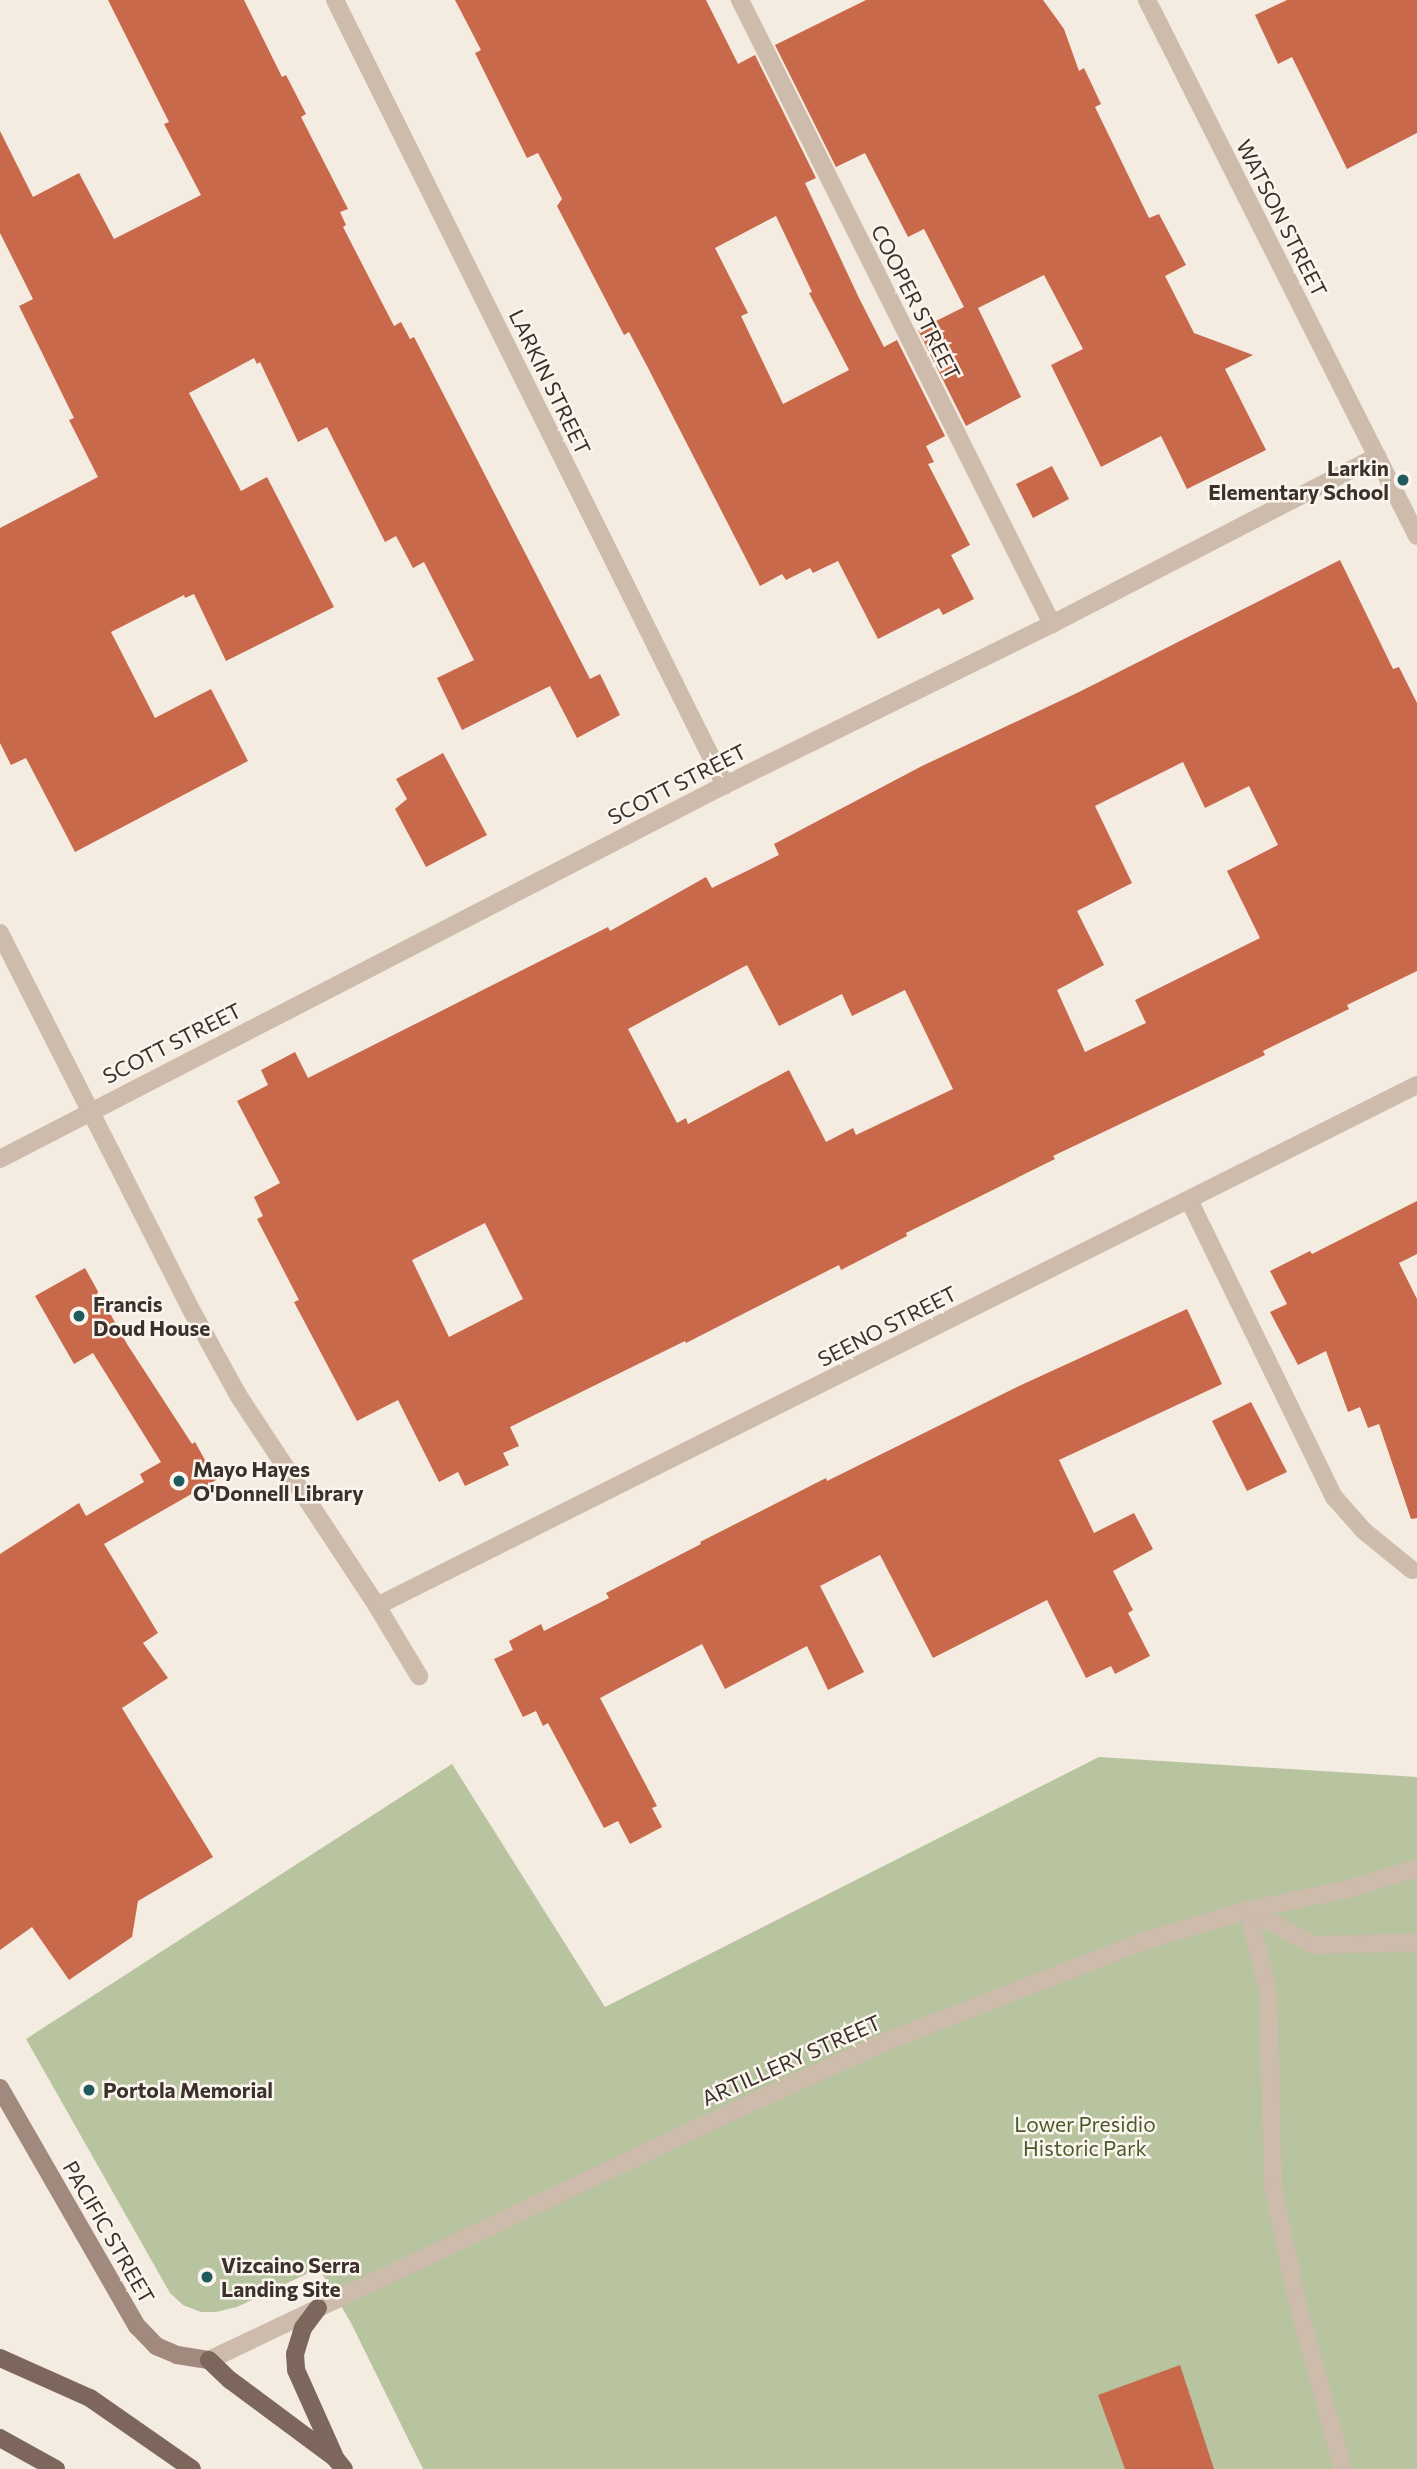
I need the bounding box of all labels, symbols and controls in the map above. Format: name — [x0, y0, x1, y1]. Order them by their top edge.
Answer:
street label: WATSON STREET — [1231, 135, 1333, 301]
street label: COOPER STREET — [866, 220, 966, 384]
street label: LARKIN STREET — [504, 305, 596, 459]
place label: Larkin Elementary School — [1208, 455, 1389, 505]
marker: Larkin Elementary School — [1395, 472, 1411, 488]
street label: SCOTT STREET — [604, 738, 750, 830]
street label: SCOTT STREET — [99, 997, 245, 1089]
street label: SEENO STREET — [813, 1280, 961, 1372]
place label: Francis Doud House — [93, 1291, 210, 1341]
marker: Francis Doud House — [71, 1308, 87, 1324]
place label: Mayo Hayes O'Donnell Library — [193, 1456, 364, 1506]
marker: Mayo Hayes O'Donnell Library — [171, 1473, 187, 1489]
street label: ARTILLERY STREET — [698, 2009, 884, 2111]
place label: Portola Memorial — [103, 2077, 273, 2103]
marker: Portola Memorial — [81, 2082, 97, 2098]
park label: Lower Presidio Historic Park — [1014, 2111, 1156, 2161]
street label: PACIFIC STREET — [58, 2156, 160, 2308]
place label: Vizcaino Serra Landing Site — [221, 2252, 360, 2302]
marker: Vizcaino Serra Landing Site — [199, 2269, 215, 2285]

